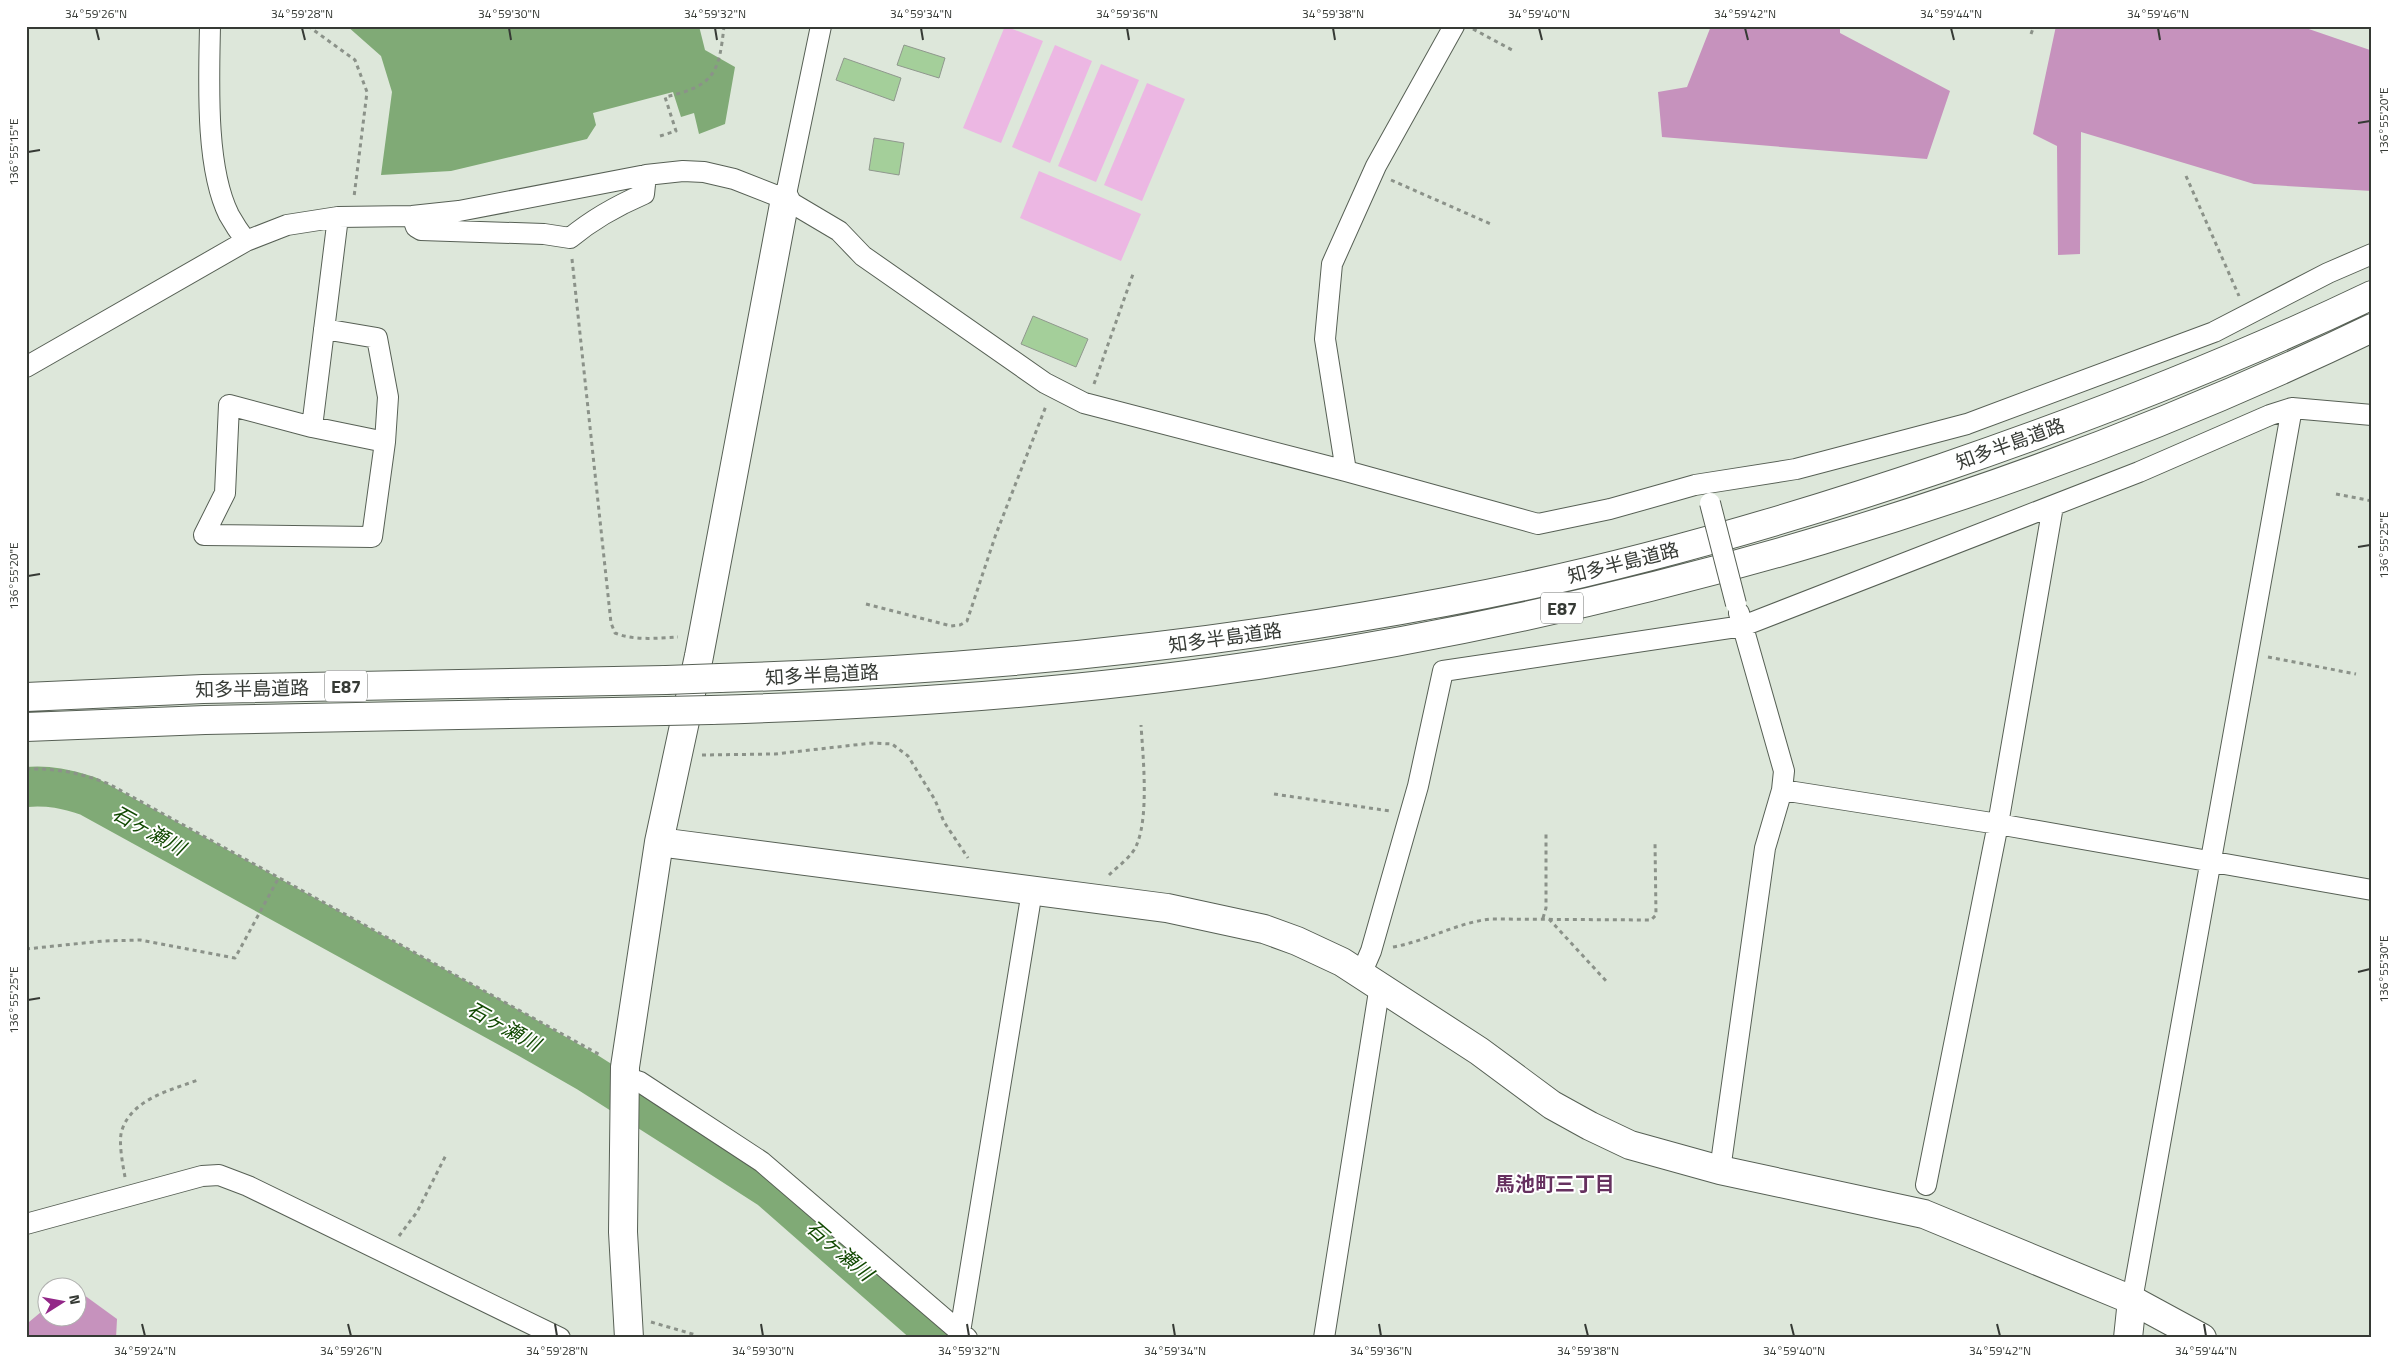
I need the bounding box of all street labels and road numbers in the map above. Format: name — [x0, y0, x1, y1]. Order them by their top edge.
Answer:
street label: 知多半島道路 — [1951, 410, 2069, 476]
street label: 知多半島道路 — [1564, 534, 1682, 590]
road number: E87 — [1541, 592, 1583, 624]
street label: 知多半島道路 — [1167, 615, 1283, 659]
street label: 知多半島道路 — [764, 657, 880, 691]
road number: E87 — [325, 670, 367, 701]
street label: 知多半島道路 — [195, 673, 309, 703]

